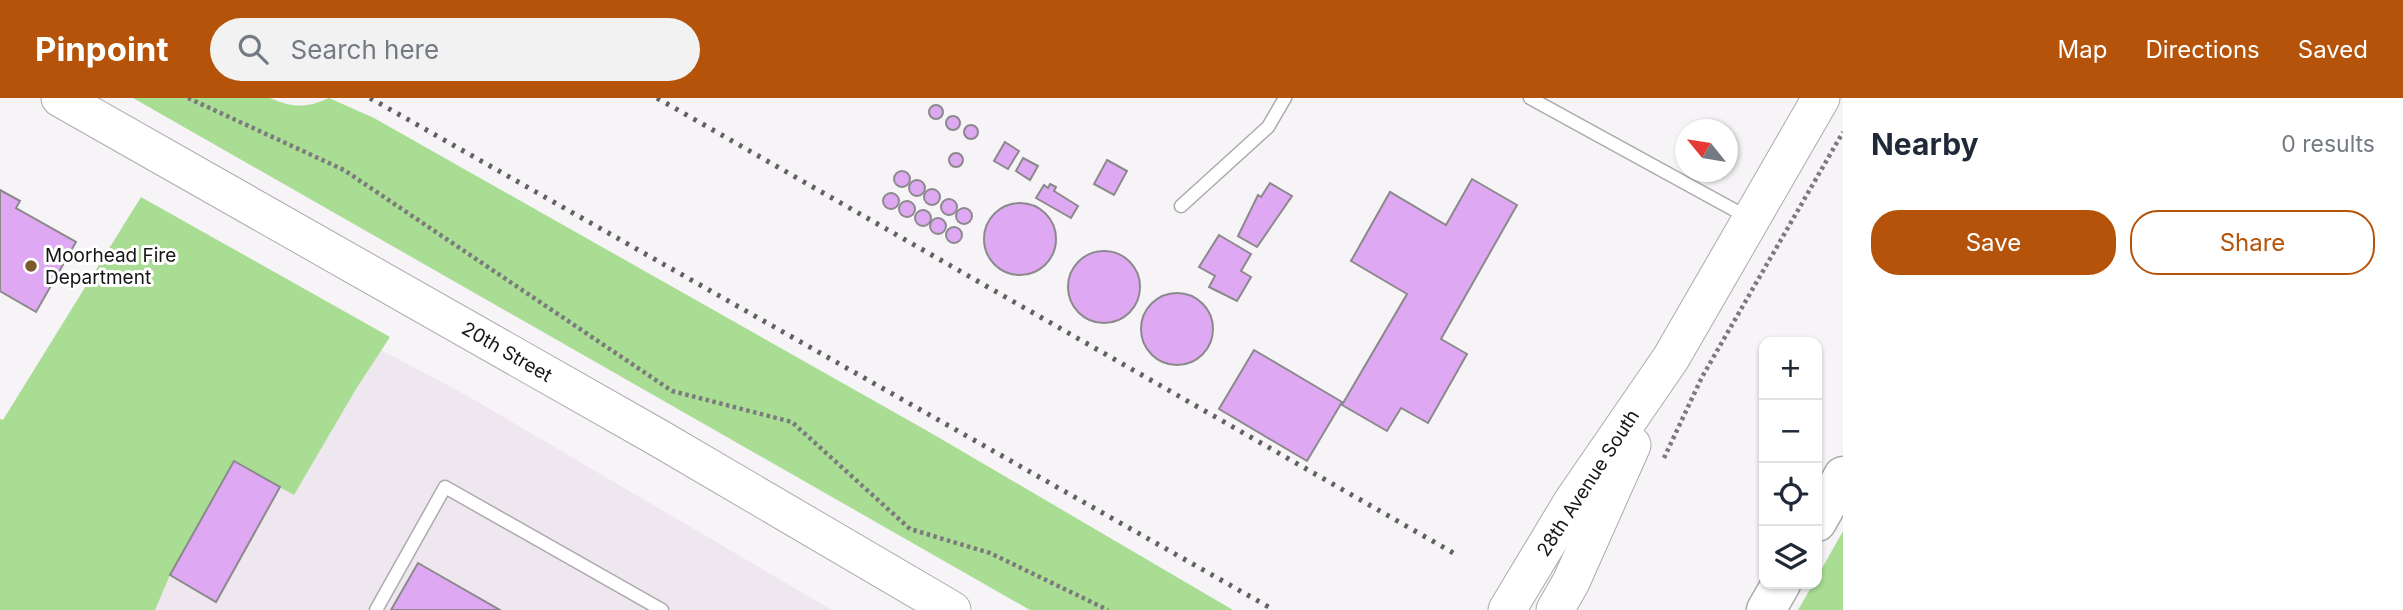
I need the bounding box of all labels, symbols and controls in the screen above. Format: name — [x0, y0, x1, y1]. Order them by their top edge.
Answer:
search box — [210, 18, 700, 81]
text: Pinpoint — [35, 29, 168, 69]
icon: search — [234, 30, 272, 68]
text: Search here — [290, 34, 439, 65]
text: Map — [2058, 35, 2107, 64]
text: Directions — [2145, 35, 2260, 64]
text: Saved — [2298, 35, 2368, 64]
north arrow — [1675, 119, 1738, 182]
text: Nearby — [1871, 126, 1979, 162]
text: 0 results — [2281, 130, 2375, 158]
button: Save — [1871, 210, 2116, 275]
button: Share — [2130, 210, 2375, 275]
place label: Moorhead Fire Department — [45, 244, 176, 289]
marker: Moorhead Fire Department — [23, 258, 39, 274]
street label: 20th Street — [458, 317, 556, 387]
map controls — [1759, 337, 1822, 589]
button: + — [1759, 337, 1822, 400]
button: − — [1759, 400, 1822, 463]
street label: 28th Avenue South — [1532, 405, 1644, 561]
button: locate — [1759, 463, 1822, 526]
button: layers — [1759, 526, 1822, 589]

